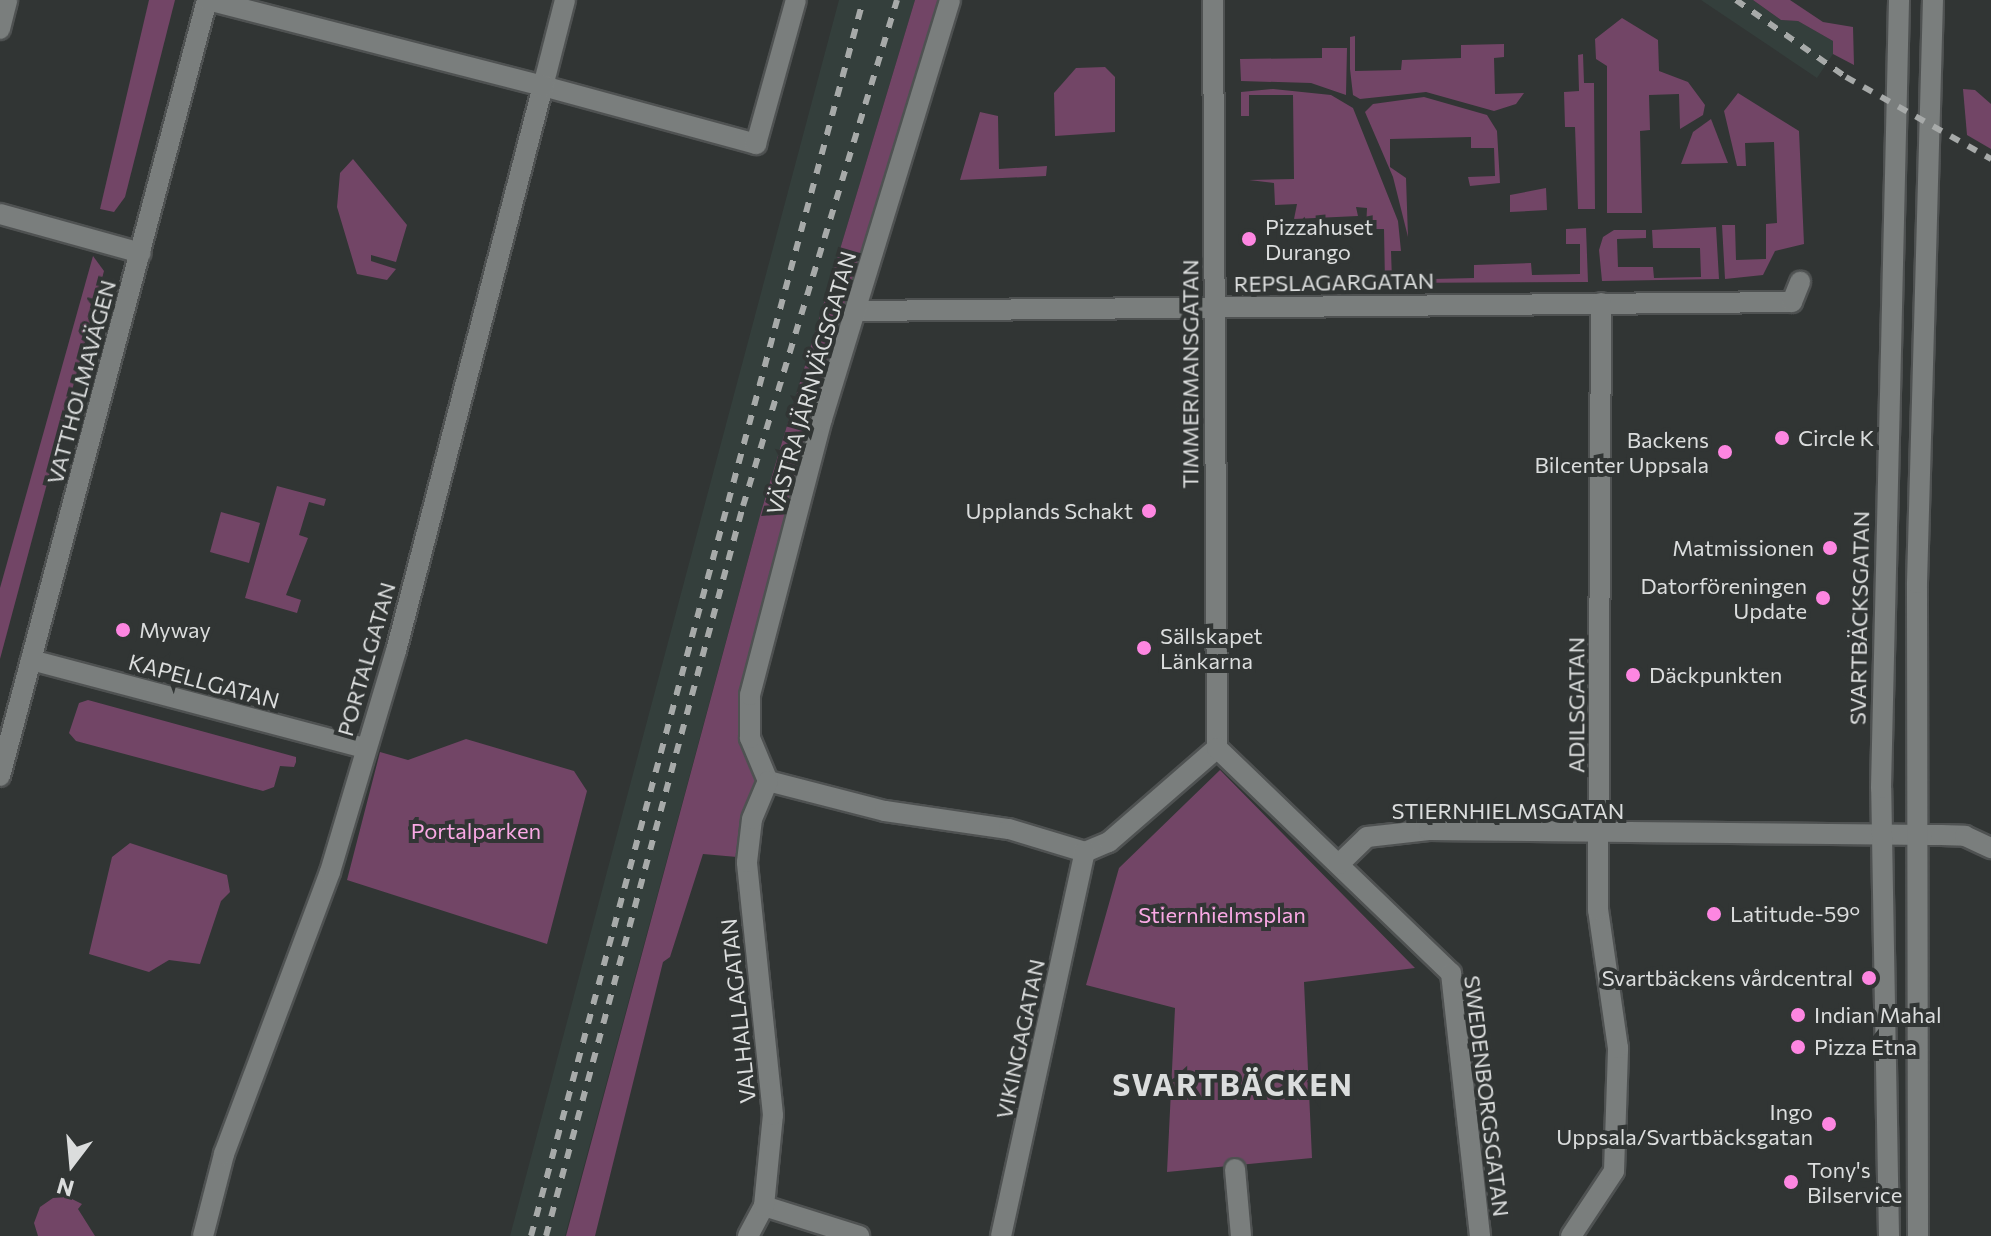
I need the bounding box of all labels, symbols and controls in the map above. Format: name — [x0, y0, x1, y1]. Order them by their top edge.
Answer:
place label: Pizzahuset Durango — [1265, 213, 1373, 264]
marker: Pizzahuset Durango — [1240, 230, 1258, 248]
street label: VÄSTRA JÄRNVÄGSGATAN — [761, 248, 861, 518]
street label: TIMMERMANSGATAN — [1177, 259, 1203, 489]
street label: REPSLAGARGATAN — [1233, 267, 1435, 297]
street label: VATTHOLMAVÄGEN — [41, 277, 121, 487]
place label: Circle K — [1798, 425, 1874, 451]
place label: Backens Bilcenter Uppsala — [1535, 426, 1709, 478]
marker: Circle K — [1773, 429, 1791, 447]
marker: Backens Bilcenter Uppsala — [1716, 443, 1734, 461]
place label: Upplands Schakt — [965, 498, 1133, 524]
marker: Upplands Schakt — [1140, 502, 1158, 520]
street label: SVARTBÄCKSGATAN — [1844, 511, 1874, 725]
place label: Matmissionen — [1672, 535, 1814, 561]
marker: Matmissionen — [1821, 539, 1839, 557]
place label: Datorföreningen Update — [1640, 572, 1807, 624]
street label: PORTALGATAN — [331, 579, 401, 739]
marker: Datorföreningen Update — [1814, 589, 1832, 607]
place label: Myway — [139, 617, 211, 643]
marker: Myway — [114, 621, 132, 639]
place label: Sällskapet Länkarna — [1160, 622, 1262, 674]
street label: ADILSGATAN — [1563, 637, 1589, 773]
marker: Sällskapet Länkarna — [1135, 639, 1153, 657]
street label: KAPELLGATAN — [126, 648, 282, 714]
place label: Däckpunkten — [1649, 662, 1782, 688]
marker: Däckpunkten — [1624, 666, 1642, 684]
street label: STIERNHIELMSGATAN — [1392, 798, 1624, 824]
park label: Portalparken — [411, 818, 541, 844]
place label: Latitude-59° — [1730, 901, 1860, 927]
park label: Stiernhielmsplan — [1138, 902, 1306, 928]
marker: Latitude-59° — [1705, 905, 1723, 923]
street label: VALHALLAGATAN — [715, 917, 761, 1105]
street label: VIKINGAGATAN — [990, 957, 1050, 1121]
place label: Svartbäckens vårdcentral — [1602, 965, 1853, 991]
marker: Svartbäckens vårdcentral — [1860, 969, 1878, 987]
street label: SWEDENBORGSGATAN — [1459, 974, 1515, 1218]
place label: Indian Mahal — [1814, 1002, 1941, 1028]
marker: Indian Mahal — [1789, 1006, 1807, 1024]
place label: Pizza Etna — [1814, 1034, 1917, 1060]
marker: Pizza Etna — [1789, 1038, 1807, 1056]
district label: SVARTBÄCKEN — [1112, 1066, 1354, 1102]
place label: Ingo Uppsala/Svartbäcksgatan — [1556, 1098, 1813, 1150]
marker: Ingo Uppsala/Svartbäcksgatan — [1820, 1115, 1838, 1133]
north arrow — [32, 1124, 112, 1204]
place label: Tony's Bilservice — [1807, 1156, 1902, 1208]
text: N — [54, 1172, 77, 1203]
marker: Tony's Bilservice — [1782, 1173, 1800, 1191]

